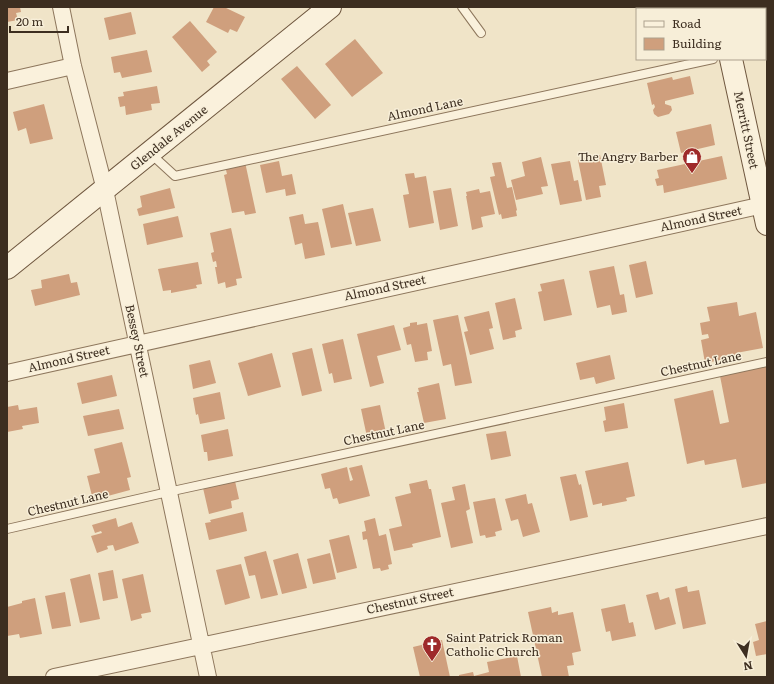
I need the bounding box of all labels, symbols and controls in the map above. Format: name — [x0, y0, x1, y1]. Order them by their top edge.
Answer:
scale bar — [10, 8, 68, 34]
legend — [636, 8, 766, 60]
text: 20 m — [16, 12, 43, 30]
text: Road — [672, 14, 702, 32]
text: Building — [672, 34, 722, 52]
street label: Merritt Street — [730, 89, 764, 171]
street label: Almond Lane — [385, 91, 464, 125]
street label: Glendale Avenue — [126, 100, 211, 174]
shop icon: The Angry Barber — [681, 146, 703, 174]
place label: The Angry Barber — [578, 147, 678, 165]
street label: Almond Street — [658, 201, 744, 235]
street label: Almond Street — [342, 270, 428, 304]
street label: Bessey Street — [121, 302, 155, 379]
street label: Almond Street — [26, 340, 111, 376]
street label: Chestnut Lane — [659, 346, 743, 380]
street label: Chestnut Lane — [342, 415, 426, 449]
street label: Chestnut Lane — [26, 484, 110, 520]
street label: Chestnut Street — [365, 582, 455, 618]
place label: Saint Patrick Roman Catholic Church — [446, 628, 563, 660]
church icon: Saint Patrick Roman Catholic Church — [421, 634, 443, 662]
north arrow — [726, 636, 766, 676]
text: N — [742, 658, 754, 676]

